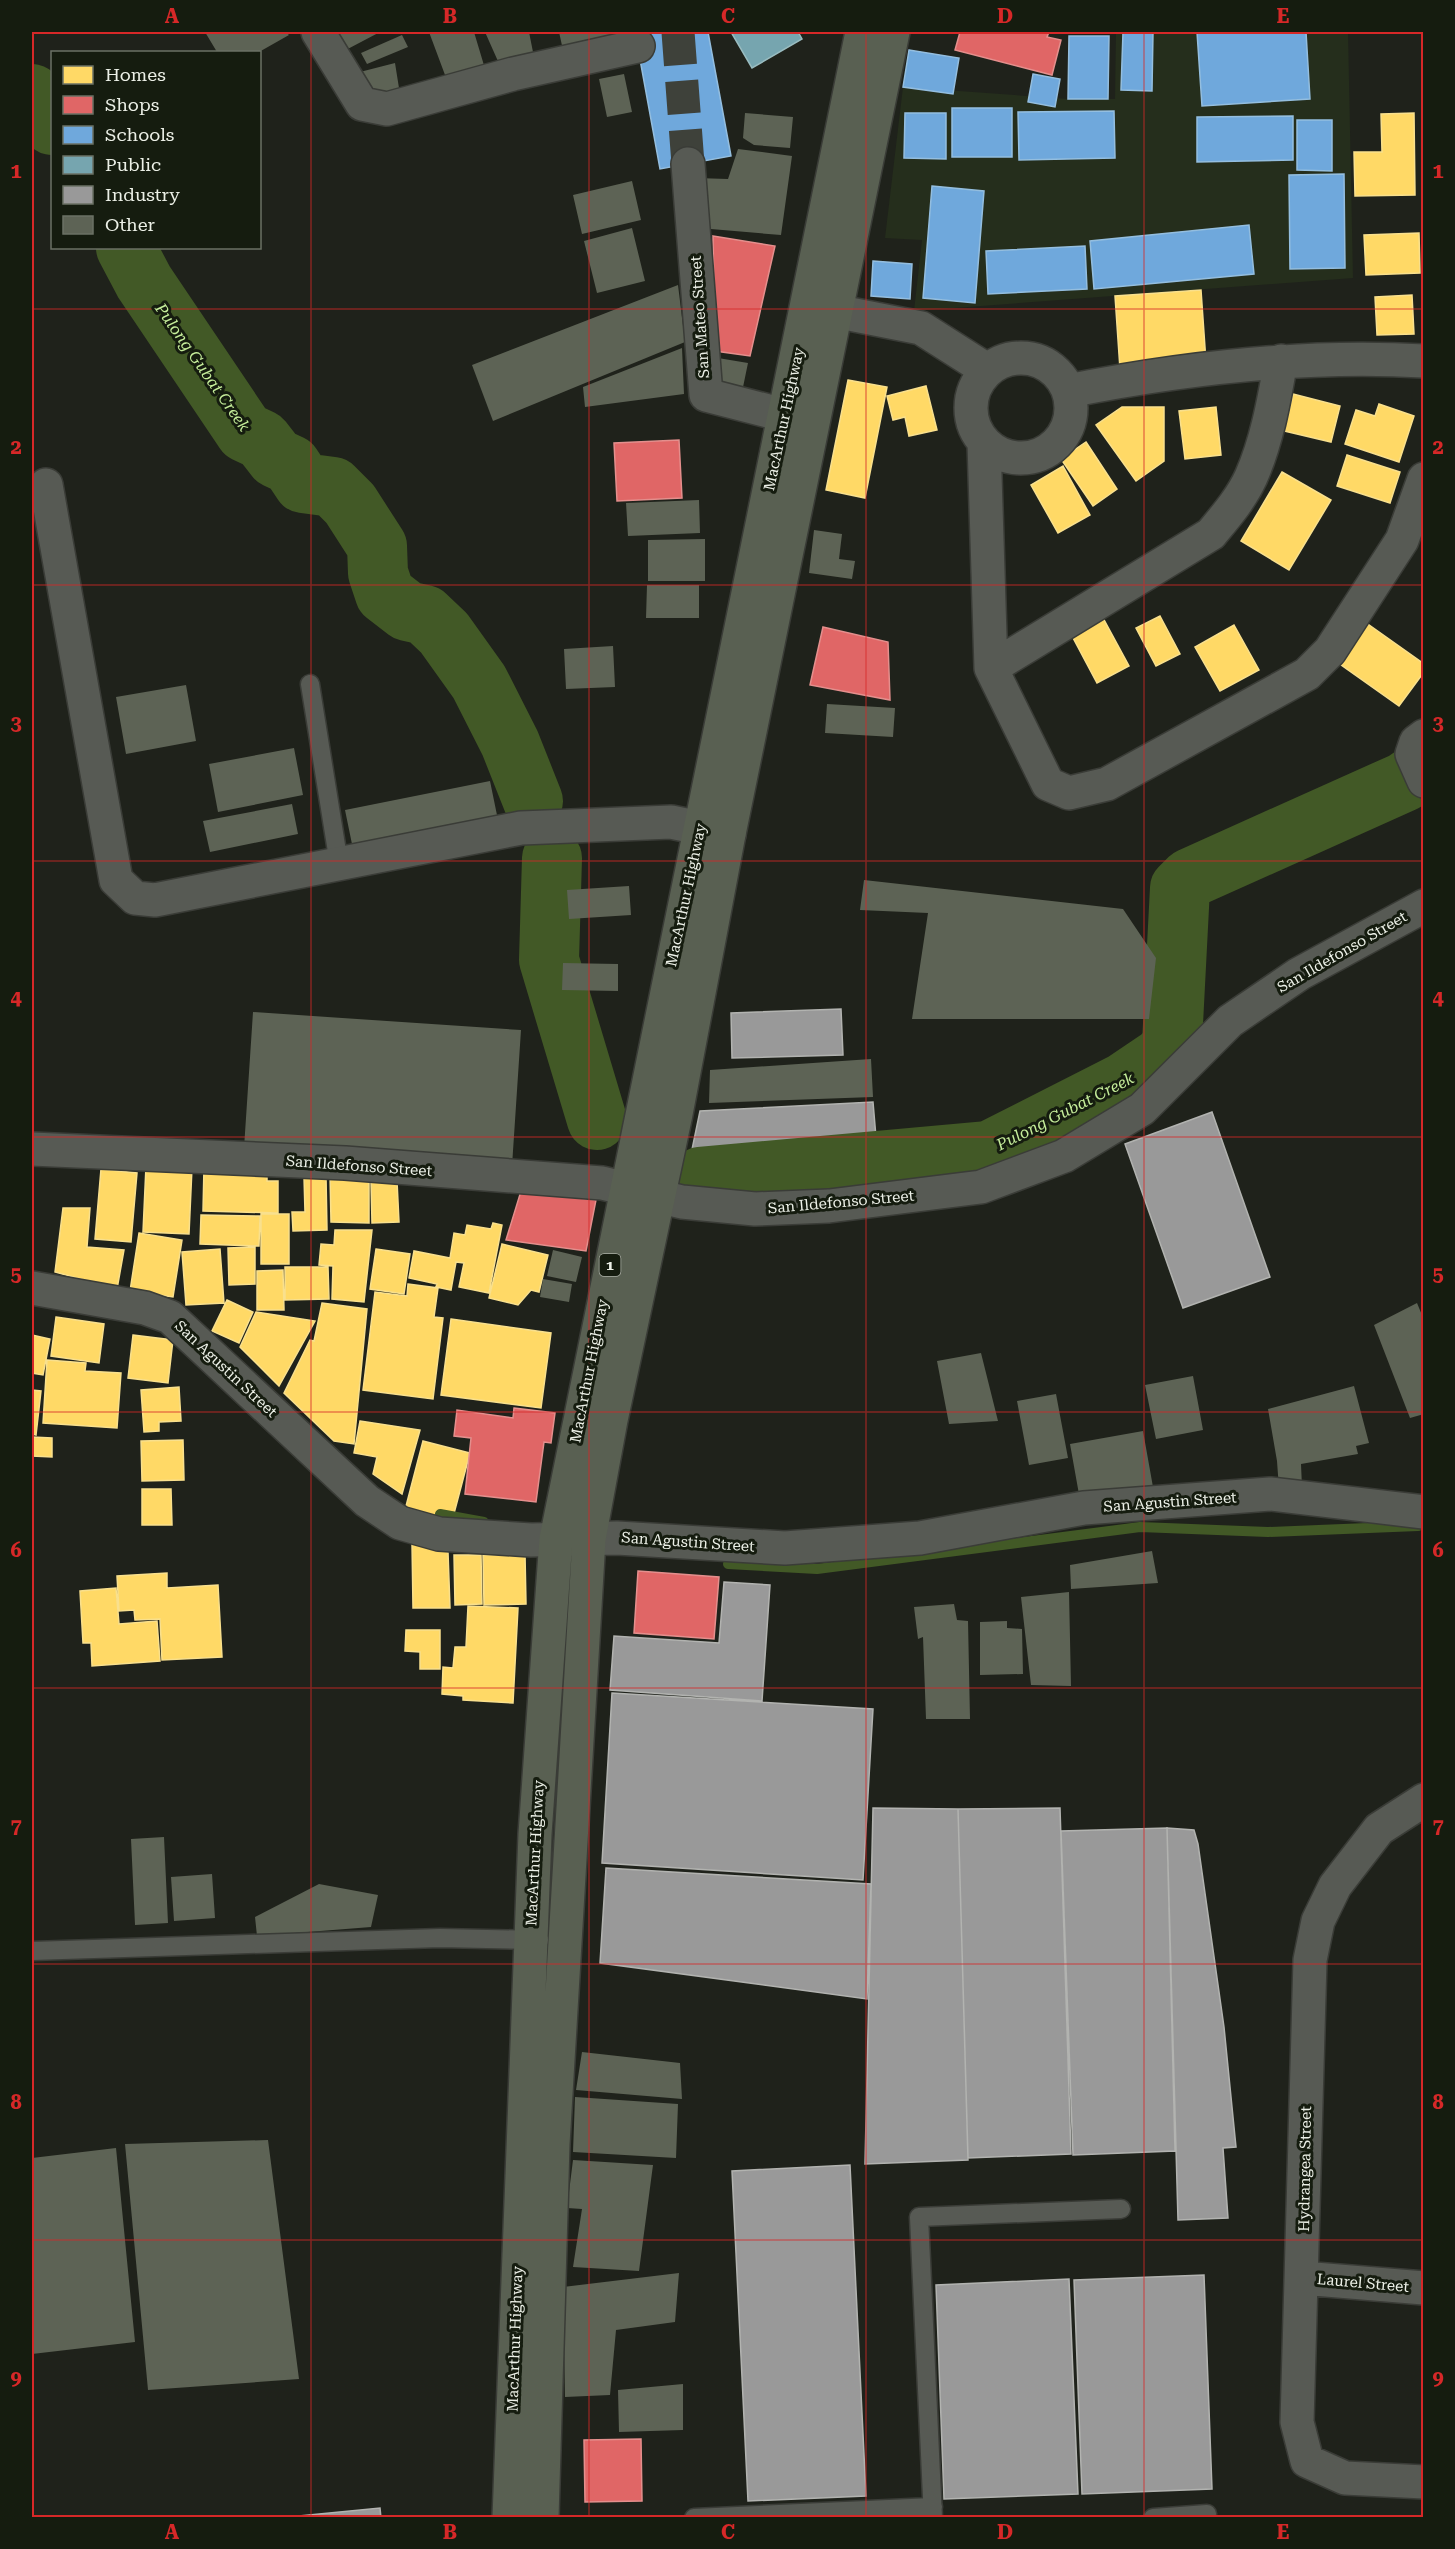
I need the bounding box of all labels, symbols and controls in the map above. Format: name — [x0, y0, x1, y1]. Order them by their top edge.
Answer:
text: A — [165, 4, 180, 28]
text: B — [443, 4, 457, 28]
text: C — [721, 4, 735, 28]
text: D — [997, 4, 1013, 28]
text: E — [1277, 4, 1290, 28]
legend — [51, 51, 261, 249]
text: Homes — [105, 64, 166, 85]
text: Shops — [105, 94, 159, 115]
text: Schools — [105, 124, 174, 145]
text: Public — [105, 154, 161, 175]
text: 1 — [10, 159, 22, 183]
text: 1 — [1432, 159, 1444, 183]
text: Industry — [105, 184, 180, 205]
text: Other — [105, 214, 155, 235]
street label: San Mateo Street — [687, 255, 713, 379]
water label: Pulong Gubat Creek — [151, 299, 254, 435]
street label: MacArthur Highway — [760, 346, 808, 492]
text: 2 — [10, 435, 22, 459]
text: 2 — [1432, 435, 1444, 459]
text: 3 — [10, 711, 22, 735]
text: 3 — [1432, 711, 1444, 735]
street label: MacArthur Highway — [662, 822, 710, 968]
street label: San Ildefonso Street — [1274, 907, 1410, 996]
text: 4 — [10, 986, 22, 1010]
text: 4 — [1432, 986, 1444, 1010]
water label: Pulong Gubat Creek — [992, 1068, 1137, 1155]
street label: San Ildefonso Street — [285, 1152, 433, 1180]
street label: San Ildefonso Street — [767, 1187, 915, 1217]
road number: 1 — [600, 1254, 620, 1276]
text: 5 — [10, 1262, 22, 1286]
text: 5 — [1432, 1262, 1444, 1286]
street label: MacArthur Highway — [566, 1298, 612, 1444]
street label: San Agustin Street — [171, 1317, 281, 1421]
street label: San Agustin Street — [1103, 1488, 1238, 1516]
street label: San Agustin Street — [621, 1528, 756, 1556]
text: 6 — [10, 1538, 22, 1562]
text: 6 — [1432, 1538, 1444, 1562]
street label: MacArthur Highway — [522, 1780, 548, 1926]
text: 7 — [10, 1814, 22, 1838]
text: 7 — [1432, 1814, 1444, 1838]
text: 8 — [10, 2090, 22, 2114]
text: 8 — [1432, 2090, 1444, 2114]
street label: Hydrangea Street — [1295, 2106, 1315, 2232]
street label: MacArthur Highway — [503, 2266, 527, 2412]
street label: Laurel Street — [1316, 2270, 1410, 2296]
text: 9 — [10, 2366, 22, 2390]
text: 9 — [1432, 2366, 1444, 2390]
text: A — [165, 2520, 180, 2544]
text: B — [443, 2520, 457, 2544]
text: C — [721, 2520, 735, 2544]
text: D — [997, 2520, 1013, 2544]
text: E — [1277, 2520, 1290, 2544]

